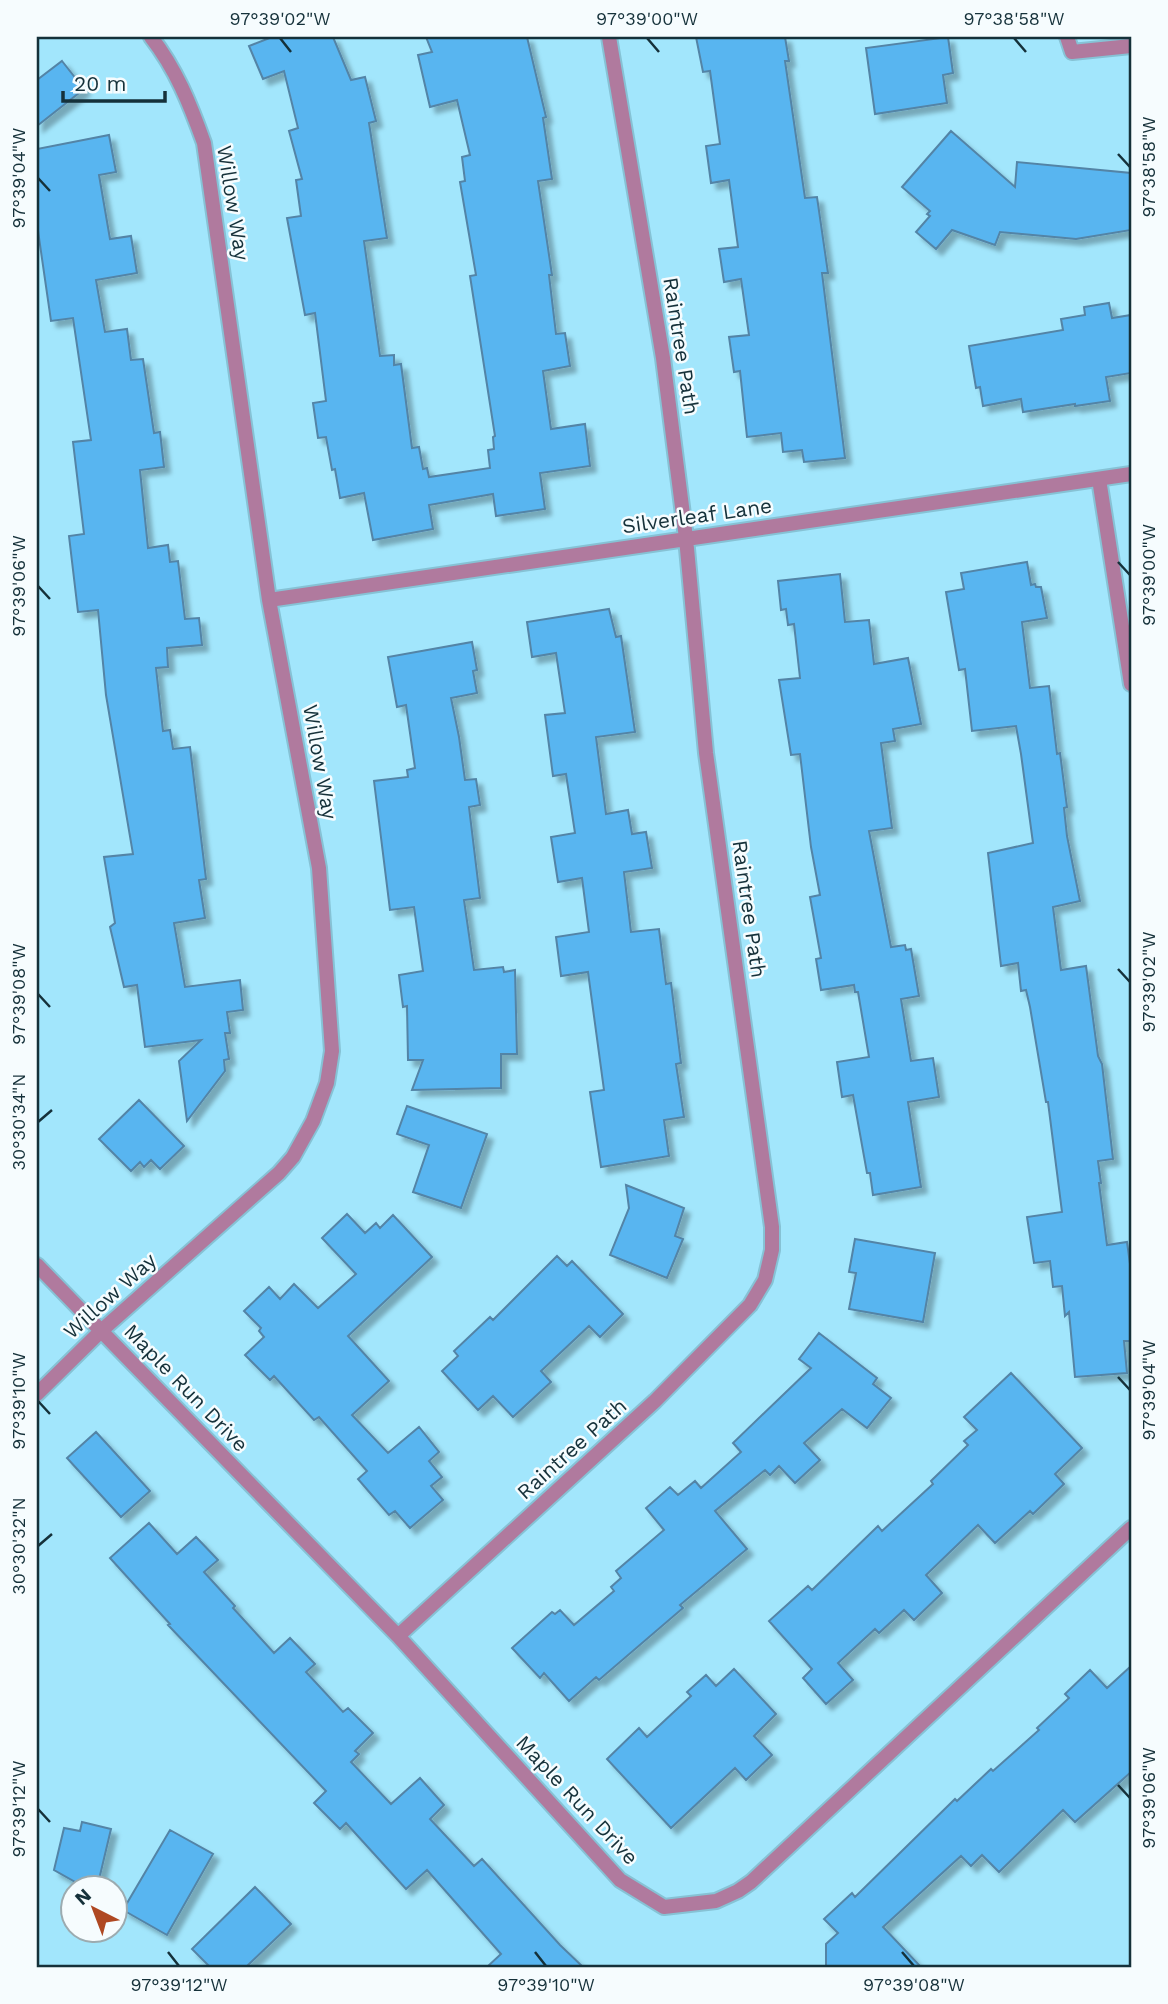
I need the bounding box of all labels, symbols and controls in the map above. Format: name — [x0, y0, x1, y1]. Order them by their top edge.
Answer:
text: 97°39'02"W — [229, 8, 331, 29]
text: 97°39'00"W — [596, 8, 698, 29]
text: 97°38'58"W — [963, 8, 1065, 29]
scale bar — [63, 60, 164, 104]
text: 20 m — [74, 71, 126, 96]
text: 97°38'58"W — [1138, 116, 1159, 218]
text: 97°39'04"W — [8, 128, 29, 228]
street label: Willow Way — [212, 144, 255, 262]
street label: Raintree Path — [658, 275, 705, 416]
street label: Silverleaf Lane — [620, 493, 773, 538]
text: 97°39'00"W — [1138, 524, 1159, 626]
text: 97°39'06"W — [8, 535, 29, 637]
street label: Willow Way — [298, 703, 343, 821]
street label: Raintree Path — [727, 838, 772, 979]
text: 97°39'02"W — [1138, 931, 1159, 1033]
text: 97°39'08"W — [8, 943, 29, 1045]
text: 30°30'34"N — [8, 1074, 29, 1170]
street label: Willow Way — [58, 1247, 161, 1344]
street label: Maple Run Drive — [119, 1319, 254, 1457]
text: 97°39'04"W — [1138, 1340, 1159, 1440]
text: 97°39'10"W — [8, 1352, 29, 1450]
street label: Raintree Path — [512, 1393, 632, 1504]
text: 30°30'32"N — [8, 1497, 29, 1595]
street label: Maple Run Drive — [511, 1730, 644, 1869]
text: 97°39'06"W — [1138, 1747, 1159, 1849]
text: 97°39'12"W — [8, 1760, 29, 1858]
north arrow — [60, 1874, 130, 1944]
text: N — [70, 1883, 96, 1910]
text: 97°39'12"W — [130, 1974, 228, 1995]
text: 97°39'10"W — [497, 1974, 595, 1995]
text: 97°39'08"W — [863, 1974, 965, 1995]

